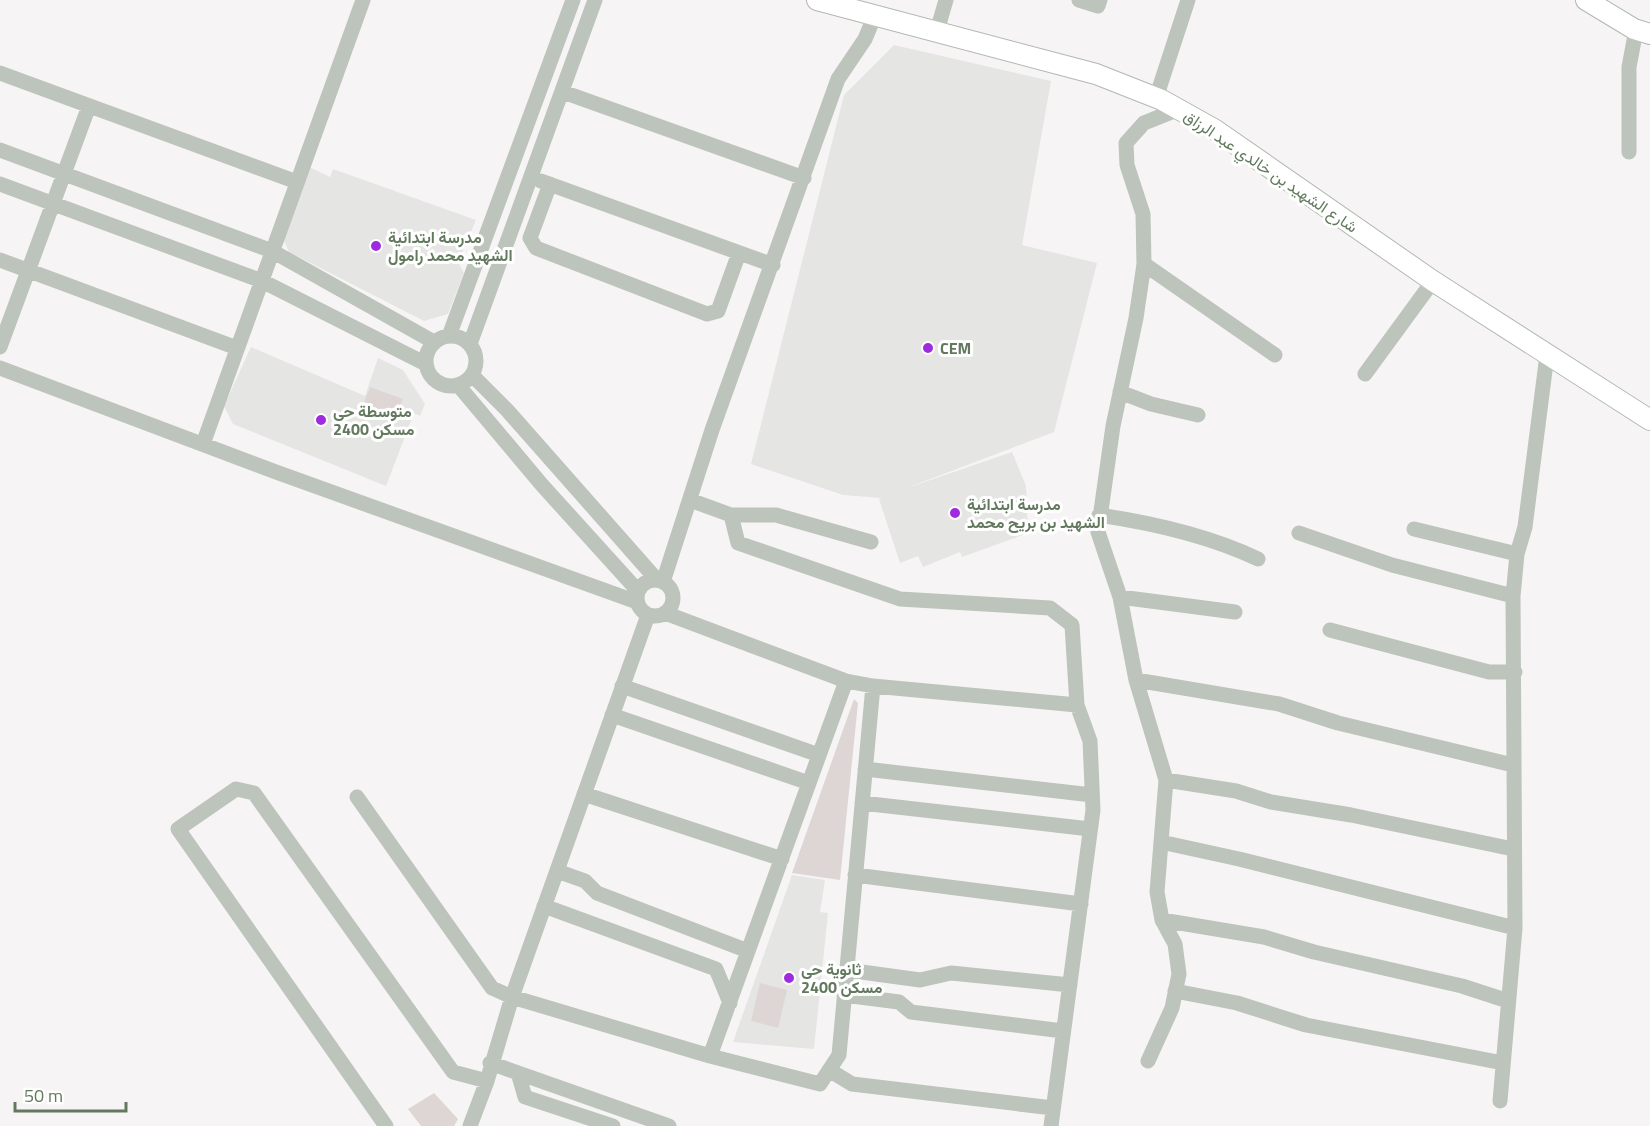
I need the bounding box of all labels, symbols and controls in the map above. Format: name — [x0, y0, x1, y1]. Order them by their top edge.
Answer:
street label: شارع الشهيد بن خالدي عبد الرزاق — [1178, 104, 1363, 240]
place label: مدرسة ابتدائية الشهيد محمد رامول — [388, 225, 513, 267]
marker: مدرسة ابتدائية الشهيد محمد رامول — [369, 239, 383, 253]
place label: CEM — [940, 336, 971, 360]
marker: CEM — [921, 341, 935, 355]
place label: متوسطة حي 2400 مسكن — [333, 399, 415, 441]
marker: متوسطة حي 2400 مسكن — [314, 413, 328, 427]
place label: مدرسة ابتدائية الشهيد بن بريح محمد — [967, 492, 1105, 534]
marker: مدرسة ابتدائية الشهيد بن بريح محمد — [948, 506, 962, 520]
place label: ثانوية حي 2400 مسكن — [801, 957, 883, 999]
marker: ثانوية حي 2400 مسكن — [782, 971, 796, 985]
scale bar — [15, 1075, 126, 1113]
text: 50 m — [24, 1082, 63, 1109]

